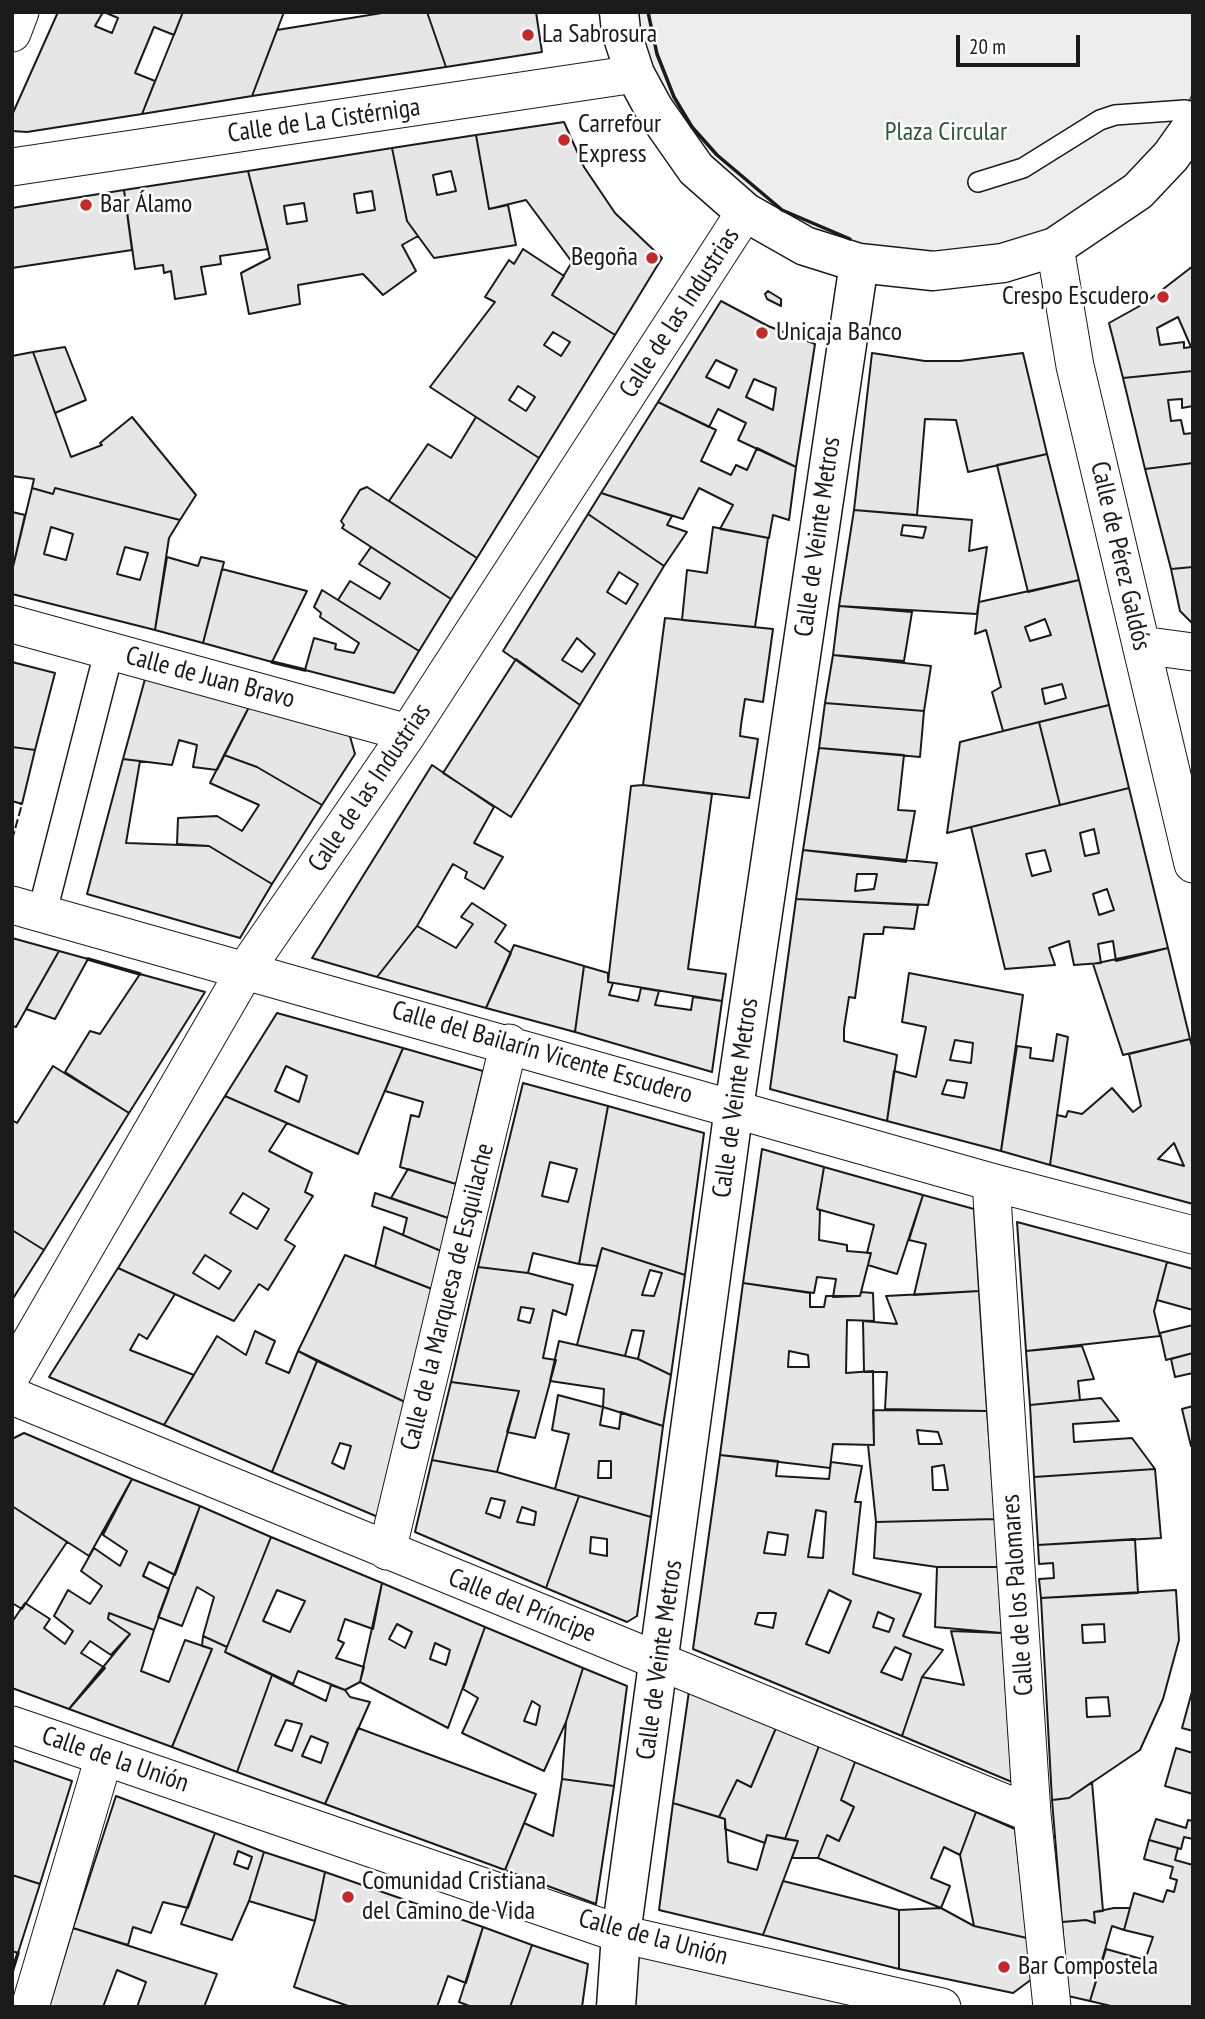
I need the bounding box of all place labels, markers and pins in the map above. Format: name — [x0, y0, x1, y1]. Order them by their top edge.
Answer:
place label: La Sabrosura — [542, 19, 657, 51]
marker: La Sabrosura — [520, 27, 536, 43]
place label: Carrefour Express — [578, 109, 661, 170]
marker: Carrefour Express — [556, 132, 572, 148]
place label: Bar Álamo — [100, 189, 192, 221]
marker: Bar Álamo — [78, 197, 94, 213]
place label: Begoña — [571, 242, 638, 274]
marker: Begoña — [644, 250, 660, 266]
place label: Crespo Escudero — [1002, 281, 1149, 313]
marker: Crespo Escudero — [1155, 289, 1171, 305]
place label: Unicaja Banco — [776, 317, 902, 349]
marker: Unicaja Banco — [754, 325, 770, 341]
place label: Comunidad Cristiana del Camino de Vida — [362, 1866, 546, 1927]
marker: Comunidad Cristiana del Camino de Vida — [340, 1889, 356, 1905]
place label: Bar Compostela — [1018, 1951, 1158, 1983]
marker: Bar Compostela — [996, 1959, 1012, 1975]

